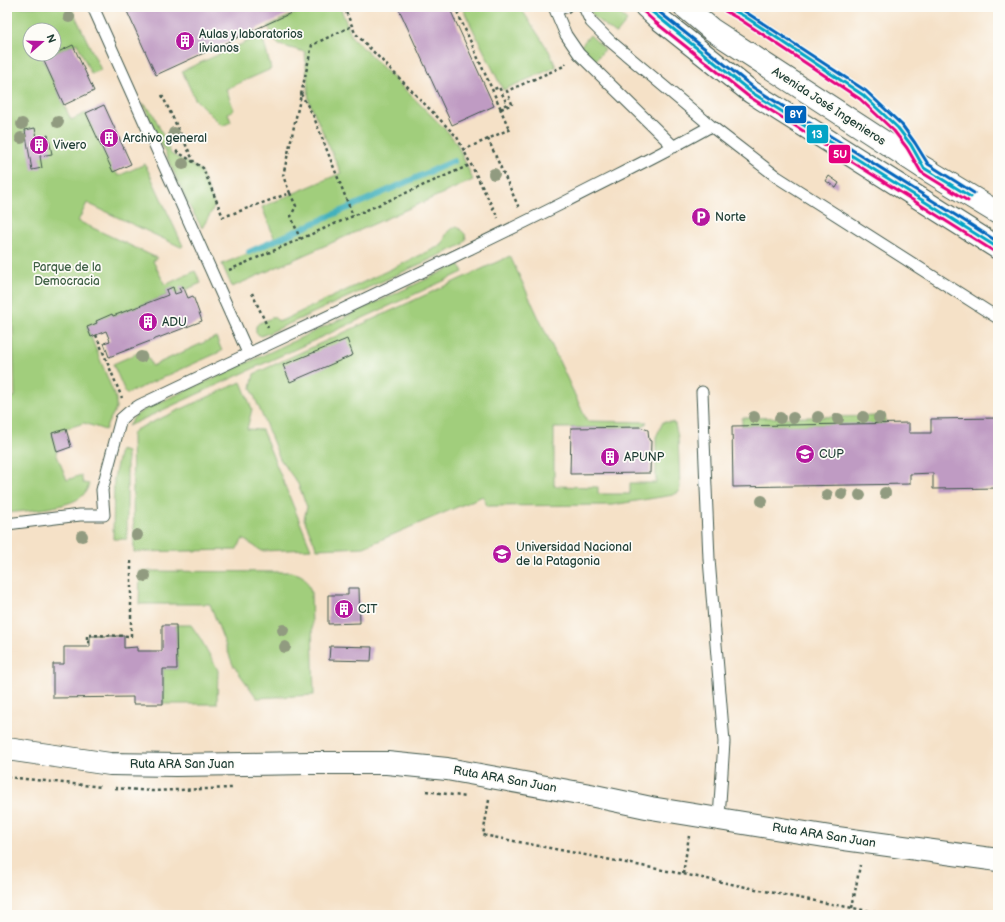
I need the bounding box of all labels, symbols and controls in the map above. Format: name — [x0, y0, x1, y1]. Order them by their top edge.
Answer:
north arrow — [22, 22, 62, 62]
place label: Aulas y laboratorios livianos — [199, 27, 303, 56]
building icon: Aulas y laboratorios livianos — [174, 30, 196, 52]
text: N — [43, 33, 58, 45]
street label: Avenida José Ingenieros — [769, 64, 889, 149]
line badge: 8Y — [784, 105, 807, 124]
text: 8Y — [789, 108, 803, 121]
line badge: 13 — [806, 124, 829, 144]
building icon: Archivo general — [98, 127, 120, 149]
text: 13 — [811, 128, 823, 141]
place label: Archivo general — [123, 131, 207, 146]
building icon: Vivero — [28, 134, 50, 156]
place label: Vivero — [53, 138, 87, 153]
line badge: 5U — [828, 144, 851, 164]
text: 5U — [833, 148, 847, 161]
parking icon: Norte — [690, 206, 712, 228]
place label: Norte — [715, 210, 746, 225]
park label: Parque de la Democracia — [33, 260, 102, 289]
building icon: ADU — [137, 311, 159, 333]
place label: ADU — [162, 315, 187, 330]
school or university icon: CUP — [794, 443, 816, 465]
building icon: APUNP — [599, 446, 621, 468]
place label: CUP — [819, 447, 844, 462]
place label: APUNP — [624, 450, 665, 465]
place label: Universidad Nacional de la Patagonia — [516, 540, 632, 569]
school or university icon: Universidad Nacional de la Patagonia — [491, 543, 513, 565]
building icon: CIT — [333, 598, 355, 620]
place label: CIT — [358, 602, 378, 617]
street label: Ruta ARA San Juan — [130, 757, 235, 772]
street label: Ruta ARA San Juan — [452, 763, 558, 796]
street label: Ruta ARA San Juan — [771, 820, 877, 851]

